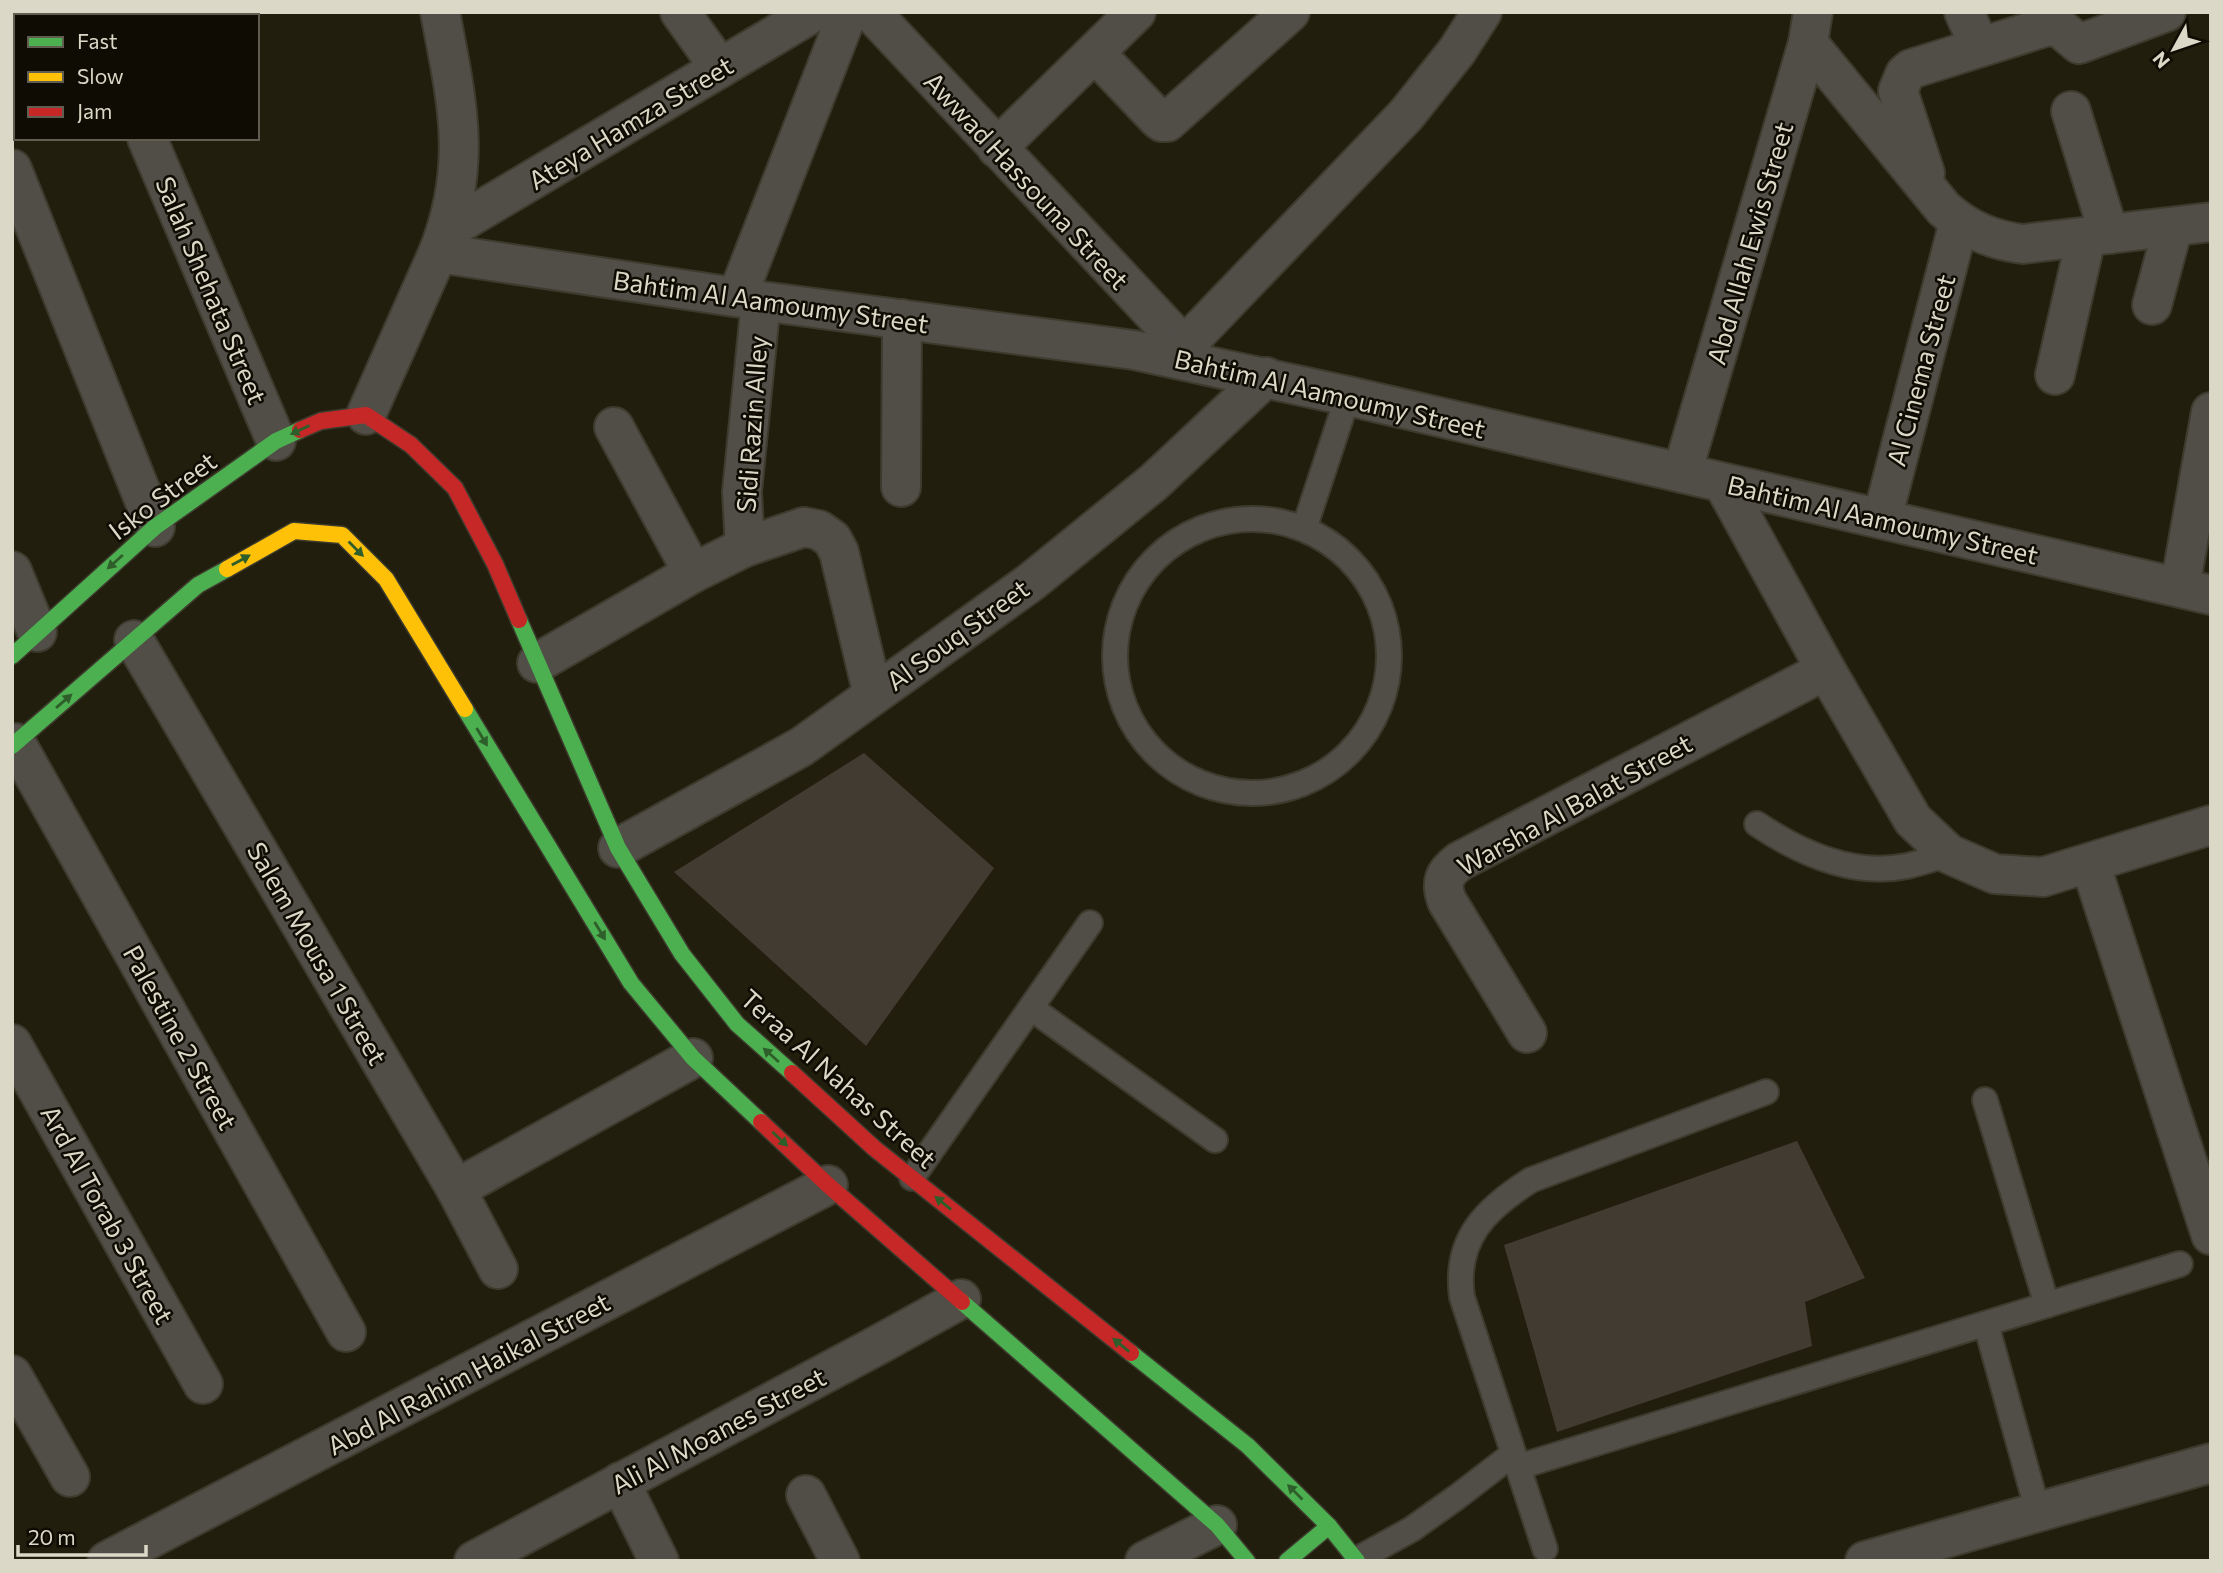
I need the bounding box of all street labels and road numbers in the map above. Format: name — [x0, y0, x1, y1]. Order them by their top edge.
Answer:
street label: Ateya Hamza Street — [522, 49, 738, 195]
street label: Awwad Hassouna Street — [918, 65, 1136, 295]
street label: Abd Allah Ewis Street — [1700, 118, 1798, 368]
street label: Salah Shehata Street — [150, 172, 274, 408]
street label: Bahtim Al Aamoumy Street — [611, 264, 931, 338]
street label: Al Cinema Street — [1879, 271, 1961, 469]
street label: Sidi Razin Alley — [729, 335, 773, 513]
street label: Bahtim Al Aamoumy Street — [1172, 342, 1488, 444]
street label: Isko Street — [102, 445, 222, 545]
street label: Bahtim Al Aamoumy Street — [1725, 468, 2041, 570]
street label: Al Souq Street — [880, 572, 1034, 696]
street label: Warsha Al Balat Street — [1451, 727, 1697, 881]
street label: Salem Mousa 1 Street — [242, 836, 394, 1070]
street label: Palestine 2 Street — [118, 939, 244, 1135]
street label: Teraa Al Nahas Street — [735, 982, 943, 1174]
street label: Ard Al Torab 3 Street — [35, 1099, 181, 1329]
street label: Abd Al Rahim Haikal Street — [321, 1285, 615, 1461]
street label: Ali Al Moanes Street — [605, 1360, 831, 1500]

